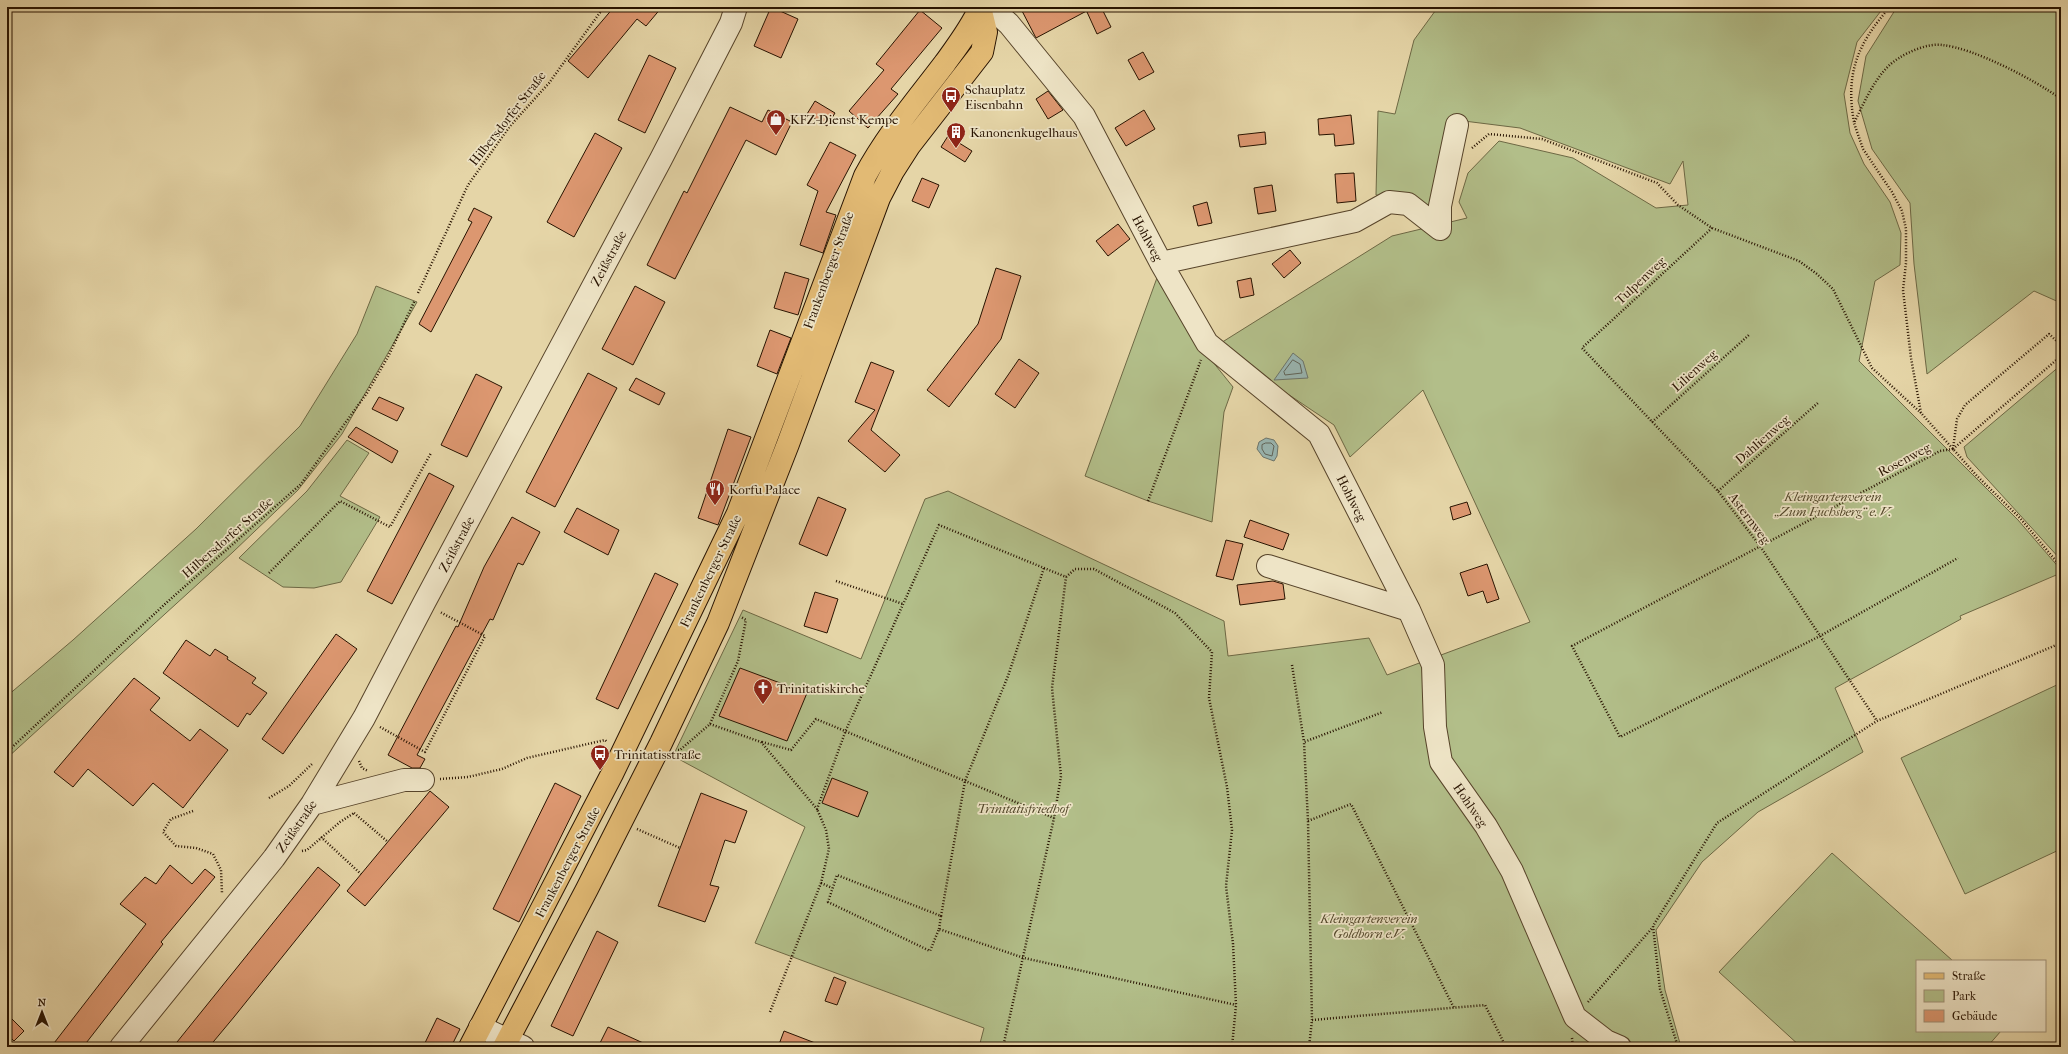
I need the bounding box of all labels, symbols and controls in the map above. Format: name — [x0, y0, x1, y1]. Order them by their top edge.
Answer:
street label: Hilbersdorfer Straße — [466, 68, 549, 168]
place label: Schauplatz Eisenbahn — [965, 82, 1025, 112]
bus stop icon: Schauplatz Eisenbahn — [940, 85, 962, 113]
shop icon: KFZ-Dienst Kempe — [765, 108, 787, 136]
place label: KFZ-Dienst Kempe — [790, 112, 899, 127]
building icon: Kanonenkugelhaus — [945, 121, 967, 149]
place label: Kanonenkugelhaus — [970, 125, 1078, 140]
street label: Frankenberger Straße — [800, 209, 857, 331]
street label: Hohlweg — [1129, 213, 1166, 265]
street label: Zeißstraße — [588, 227, 630, 289]
street label: Tulpenweg — [1612, 253, 1669, 307]
street label: Lilienweg — [1669, 346, 1721, 395]
street label: Dahlienweg — [1732, 411, 1793, 467]
street label: Rosenweg — [1875, 439, 1934, 479]
street label: Hohlweg — [1333, 472, 1370, 525]
restaurant icon: Korfu Palace — [704, 478, 726, 506]
place label: Korfu Palace — [729, 482, 801, 497]
street label: Asternweg — [1725, 489, 1774, 548]
park label: Kleingartenverein „Zum Fuchsberg“ e. V. — [1774, 489, 1893, 519]
street label: Hilbersdorfer Straße — [179, 493, 276, 581]
street label: Frankenberger Straße — [677, 512, 744, 630]
street label: Zeißstraße — [436, 513, 478, 575]
church icon: Trinitatiskirche — [752, 677, 774, 705]
place label: Trinitatiskirche — [777, 681, 865, 696]
bus stop icon: Trinitatisstraße — [589, 743, 611, 771]
place label: Trinitatisstraße — [614, 747, 702, 762]
street label: Hohlweg — [1450, 780, 1491, 831]
street label: Zeißstraße — [273, 797, 320, 855]
park label: Trinitatisfriedhof — [977, 801, 1072, 816]
street label: Frankenberger Straße — [532, 804, 603, 920]
park label: Kleingartenverein Goldborn e.V. — [1319, 911, 1418, 941]
legend — [1916, 960, 2046, 1032]
text: Straße — [1952, 969, 1986, 983]
text: Park — [1952, 989, 1977, 1003]
north arrow — [22, 992, 62, 1032]
text: N — [38, 996, 47, 1009]
text: Gebäude — [1952, 1009, 1997, 1023]

